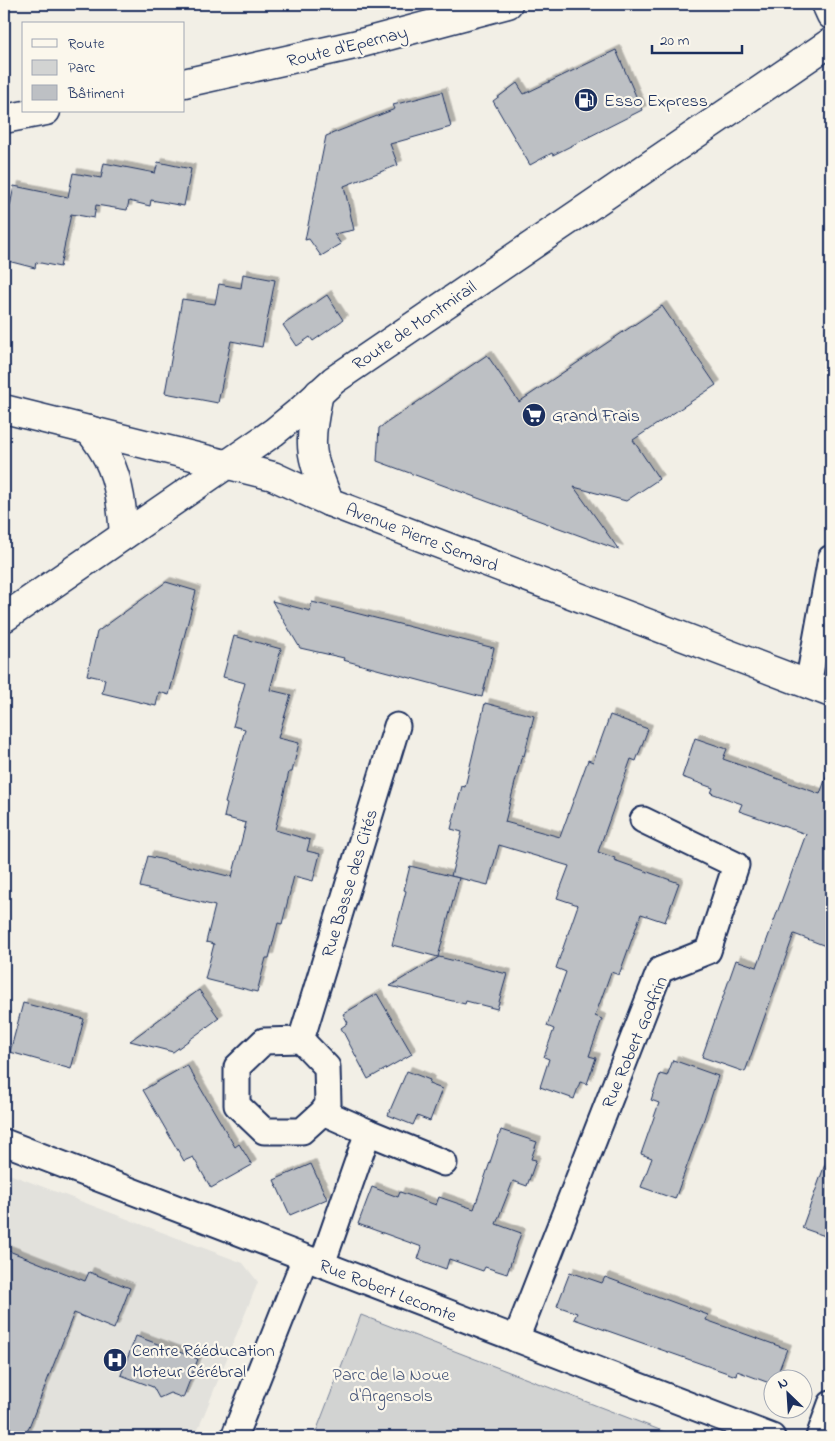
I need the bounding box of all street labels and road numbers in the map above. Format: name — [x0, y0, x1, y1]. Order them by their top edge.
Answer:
street label: Route d'Epernay — [285, 20, 410, 75]
street label: Route de Montmirail — [348, 275, 482, 378]
street label: Avenue Pierre Semard — [341, 498, 501, 580]
street label: Rue Basse des Cités — [316, 806, 386, 961]
street label: Rue Robert Godfrin — [596, 972, 675, 1113]
street label: Rue Robert Lecomte — [315, 1254, 461, 1330]

